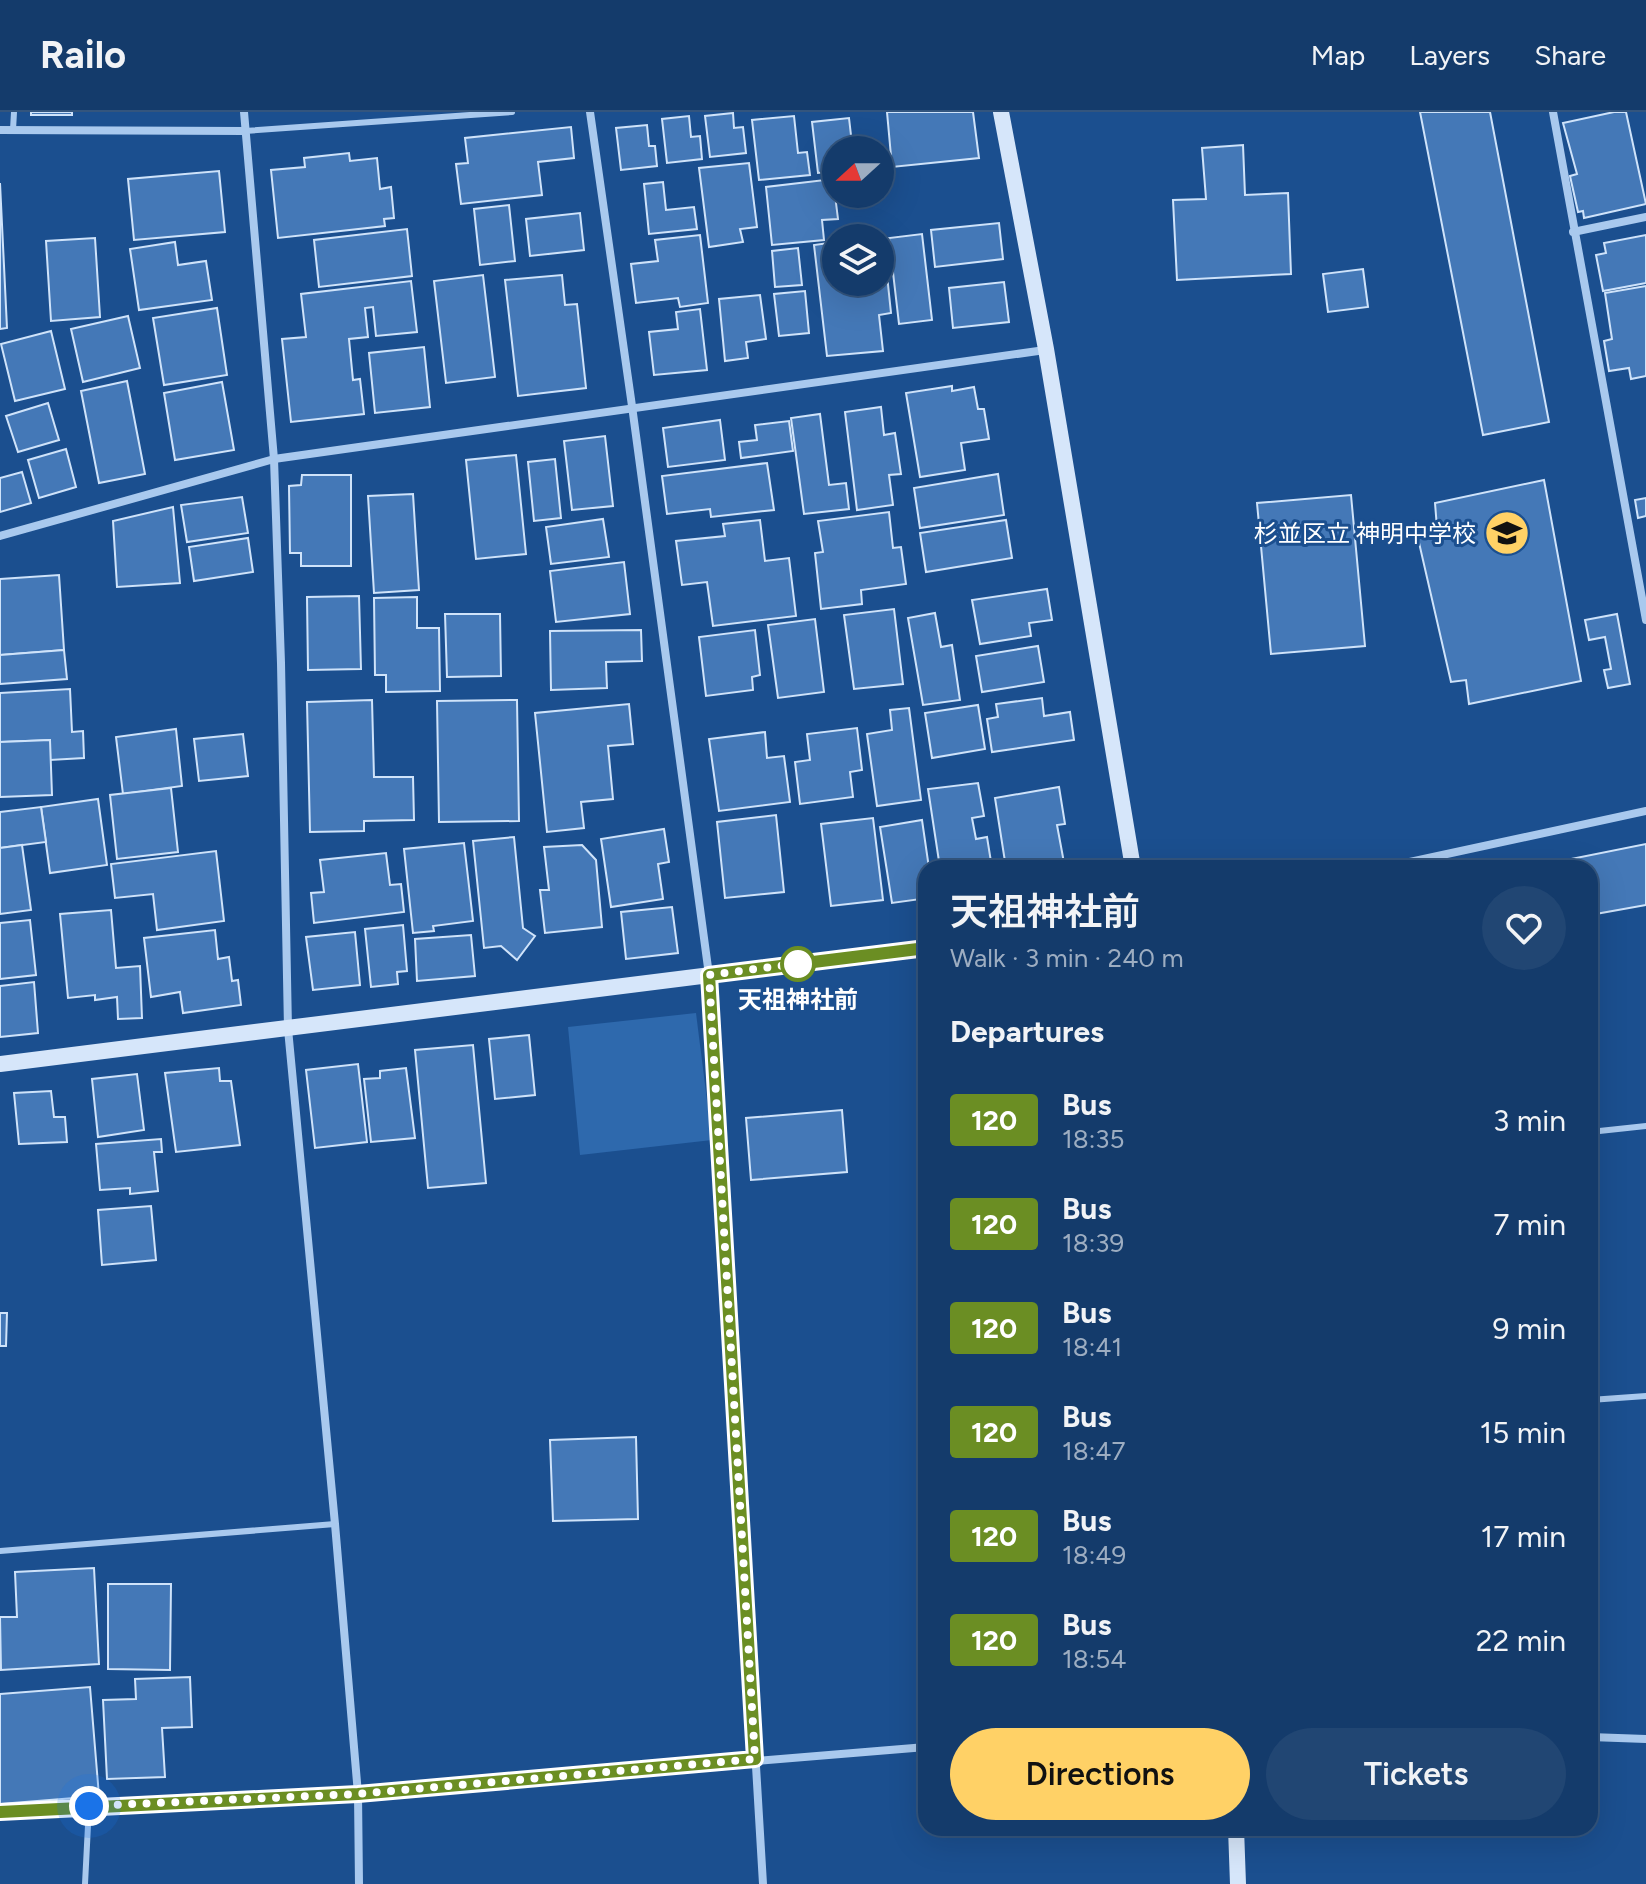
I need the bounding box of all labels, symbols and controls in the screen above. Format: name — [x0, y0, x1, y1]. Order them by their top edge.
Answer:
text: Railo — [40, 32, 126, 78]
text: Map — [1311, 38, 1365, 72]
text: Layers — [1409, 38, 1490, 72]
text: Share — [1534, 38, 1606, 72]
north arrow — [822, 136, 894, 208]
map controls — [822, 136, 894, 296]
button: layers — [822, 224, 894, 296]
school or university icon: 杉並区立 神明中学校 — [1483, 509, 1531, 557]
place label: 杉並区立 神明中学校 — [1254, 519, 1476, 548]
button: heart — [1482, 886, 1566, 970]
text: 天祖神社前 — [950, 889, 1140, 935]
text: Walk · 3 min · 240 m — [950, 942, 1184, 974]
marker: 天祖神社前 — [781, 947, 815, 981]
place label: 天祖神社前 — [738, 985, 858, 1014]
text: Departures — [950, 1013, 1104, 1050]
text: Bus — [1062, 1086, 1111, 1123]
text: 3 min — [1493, 1102, 1566, 1139]
text: 120 — [971, 1103, 1017, 1137]
text: 18:35 — [1062, 1123, 1124, 1155]
text: Bus — [1062, 1190, 1111, 1227]
text: 7 min — [1493, 1206, 1566, 1243]
text: 120 — [971, 1207, 1017, 1241]
text: 18:39 — [1062, 1227, 1124, 1259]
text: Bus — [1062, 1294, 1111, 1331]
text: 9 min — [1492, 1310, 1566, 1347]
text: 120 — [971, 1311, 1017, 1345]
text: 18:41 — [1062, 1331, 1122, 1363]
text: Bus — [1062, 1398, 1111, 1435]
text: 15 min — [1480, 1414, 1566, 1451]
text: 120 — [971, 1415, 1017, 1449]
text: 18:47 — [1062, 1435, 1125, 1467]
text: Bus — [1062, 1502, 1111, 1539]
text: 17 min — [1481, 1518, 1566, 1555]
text: 120 — [971, 1519, 1017, 1553]
text: 18:49 — [1062, 1539, 1126, 1571]
text: Bus — [1062, 1606, 1111, 1643]
text: 22 min — [1476, 1622, 1566, 1659]
text: 120 — [971, 1623, 1017, 1657]
text: 18:54 — [1062, 1643, 1126, 1675]
button: Directions — [950, 1728, 1250, 1820]
button: Tickets — [1266, 1728, 1566, 1820]
your location — [69, 1786, 109, 1826]

